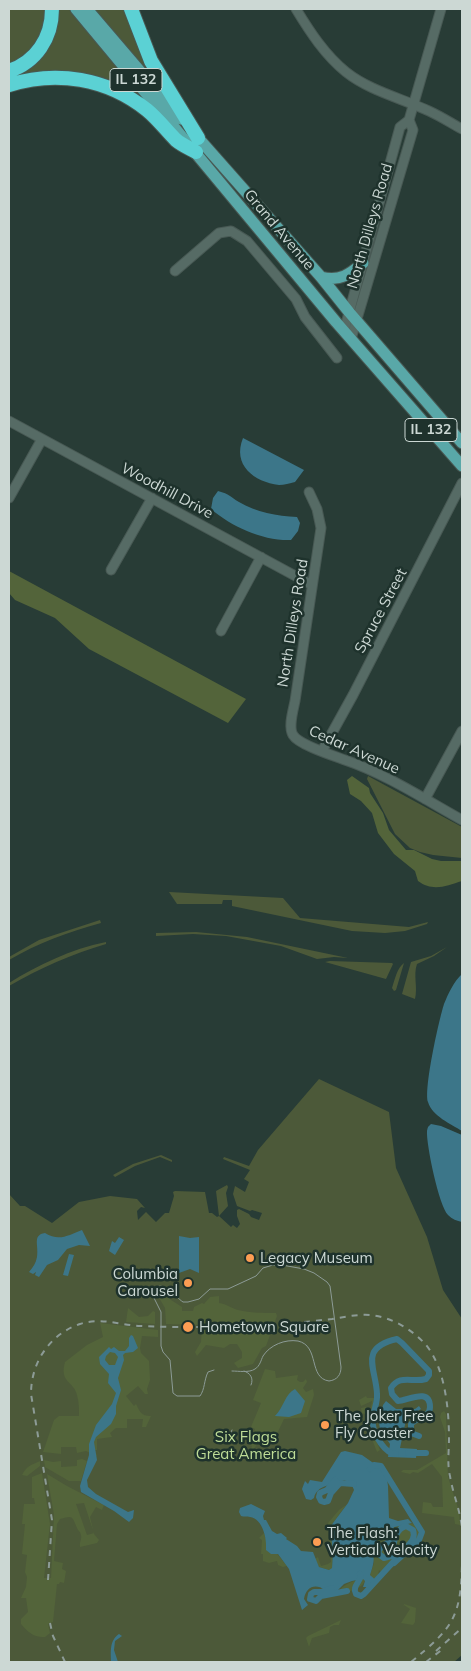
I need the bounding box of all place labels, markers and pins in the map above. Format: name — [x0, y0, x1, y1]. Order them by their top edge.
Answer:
place label: Legacy Museum — [260, 1249, 373, 1267]
marker: Legacy Museum — [244, 1252, 256, 1264]
place label: Columbia Carousel — [113, 1265, 178, 1300]
marker: Columbia Carousel — [182, 1277, 194, 1289]
place label: Hometown Square — [199, 1318, 329, 1336]
marker: Hometown Square — [181, 1320, 195, 1334]
place label: The Joker Free Fly Coaster — [335, 1407, 433, 1442]
marker: The Joker Free Fly Coaster — [319, 1419, 331, 1431]
place label: The Flash: Vertical Velocity — [327, 1524, 437, 1559]
marker: The Flash: Vertical Velocity — [311, 1536, 323, 1548]

